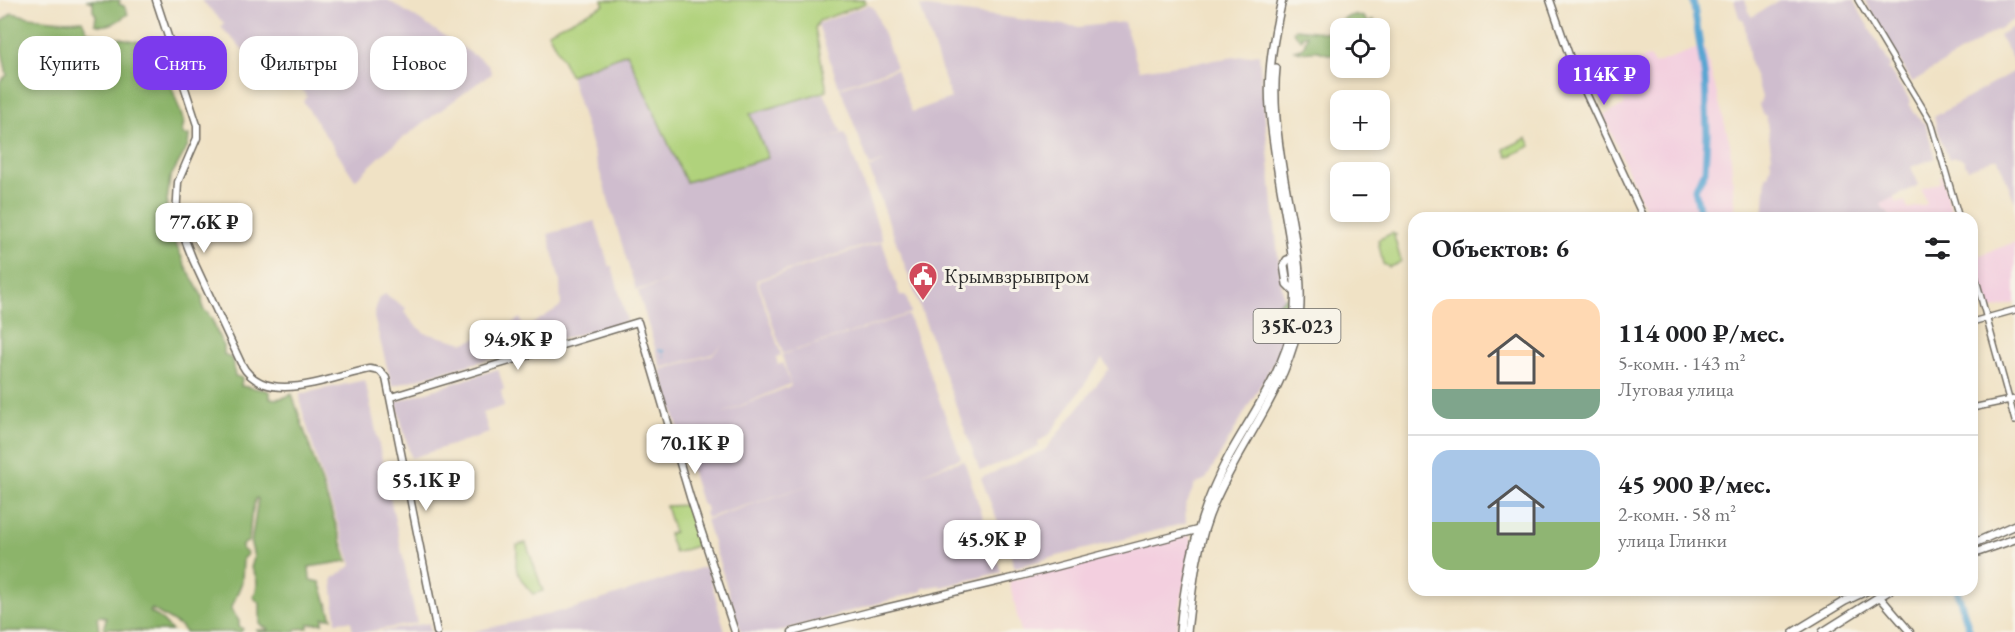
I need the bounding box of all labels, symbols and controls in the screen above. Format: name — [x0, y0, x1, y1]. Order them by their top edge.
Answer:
map controls — [1330, 18, 1390, 222]
button: locate — [1330, 18, 1390, 78]
chip: Купить — [18, 36, 121, 90]
chip: Снять — [133, 36, 227, 90]
chip: Фильтры — [239, 36, 358, 90]
chip: Новое — [370, 36, 467, 90]
pin: 114K ₽ — [1555, 55, 1653, 106]
text: 114K ₽ — [1572, 61, 1636, 87]
button: + — [1330, 90, 1390, 150]
button: − — [1330, 162, 1390, 222]
pin: 77.6K ₽ — [149, 203, 259, 254]
text: 77.6K ₽ — [170, 209, 238, 235]
text: Объектов: 6 — [1432, 231, 1569, 265]
icon: filters — [1921, 232, 1954, 265]
public building icon: Крымвзрывпром — [907, 260, 939, 302]
place label: Крымвзрывпром — [944, 262, 1089, 289]
road number: 35К-023 — [1254, 309, 1340, 343]
text: 114 000 ₽/мес. — [1618, 316, 1785, 350]
pin: 94.9K ₽ — [463, 320, 573, 371]
icon: home — [1480, 323, 1552, 395]
text: 94.9K ₽ — [484, 326, 552, 352]
text: 5-комн. · 143 m² — [1618, 350, 1746, 376]
text: Луговая улица — [1618, 376, 1734, 402]
pin: 70.1K ₽ — [640, 424, 750, 475]
text: 70.1K ₽ — [661, 430, 729, 456]
pin: 55.1K ₽ — [371, 461, 481, 512]
text: 55.1K ₽ — [392, 467, 460, 493]
text: 45 900 ₽/мес. — [1618, 467, 1771, 501]
icon: home — [1480, 474, 1552, 546]
text: 2-комн. · 58 m² — [1618, 501, 1736, 527]
pin: 45.9K ₽ — [937, 520, 1047, 571]
text: 45.9K ₽ — [958, 526, 1026, 552]
text: улица Глинки — [1618, 527, 1727, 553]

